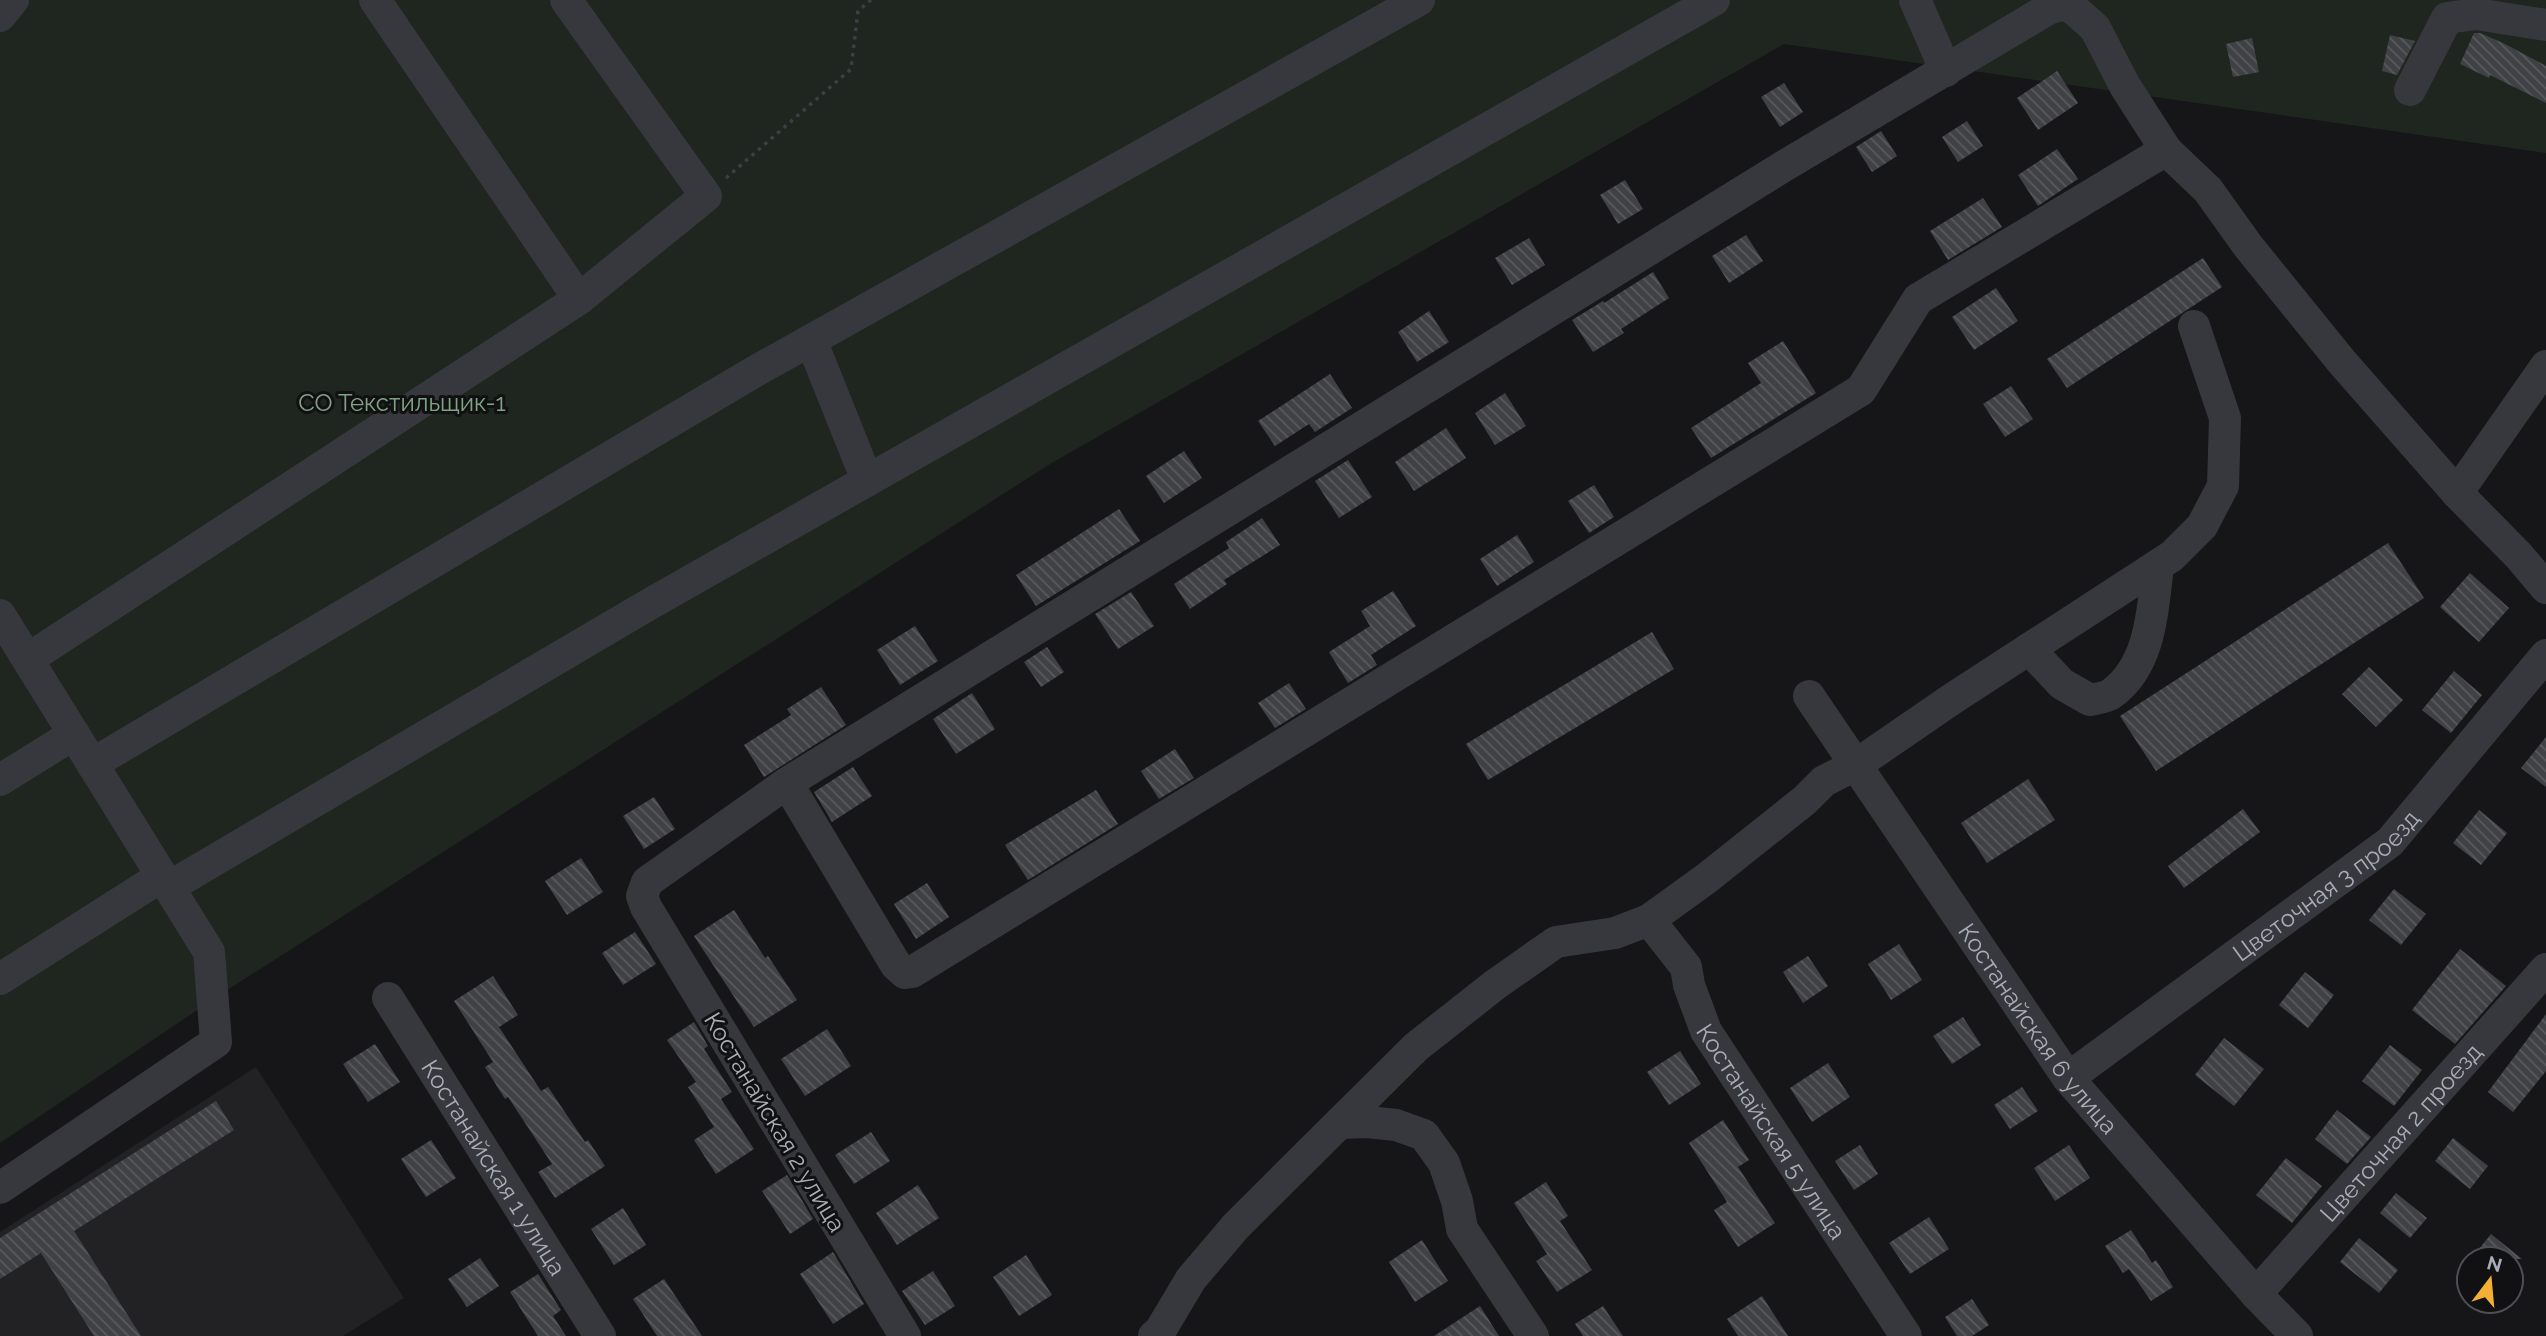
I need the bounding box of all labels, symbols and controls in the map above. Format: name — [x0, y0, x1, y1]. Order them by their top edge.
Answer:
park label: СО Текстильщик-1 — [298, 388, 506, 417]
street label: Цветочная 3 проезд — [2227, 804, 2425, 967]
street label: Костанайская 6 улица — [1953, 918, 2124, 1140]
street label: Костанайская 2 улица — [698, 1007, 852, 1237]
street label: Костанайская 5 улица — [1691, 1018, 1853, 1244]
street label: Цветочная 2 проезд — [2314, 1037, 2487, 1227]
street label: Костанайская 1 улица — [416, 1054, 573, 1281]
north arrow — [2455, 1245, 2525, 1315]
text: N — [2485, 1251, 2505, 1276]

